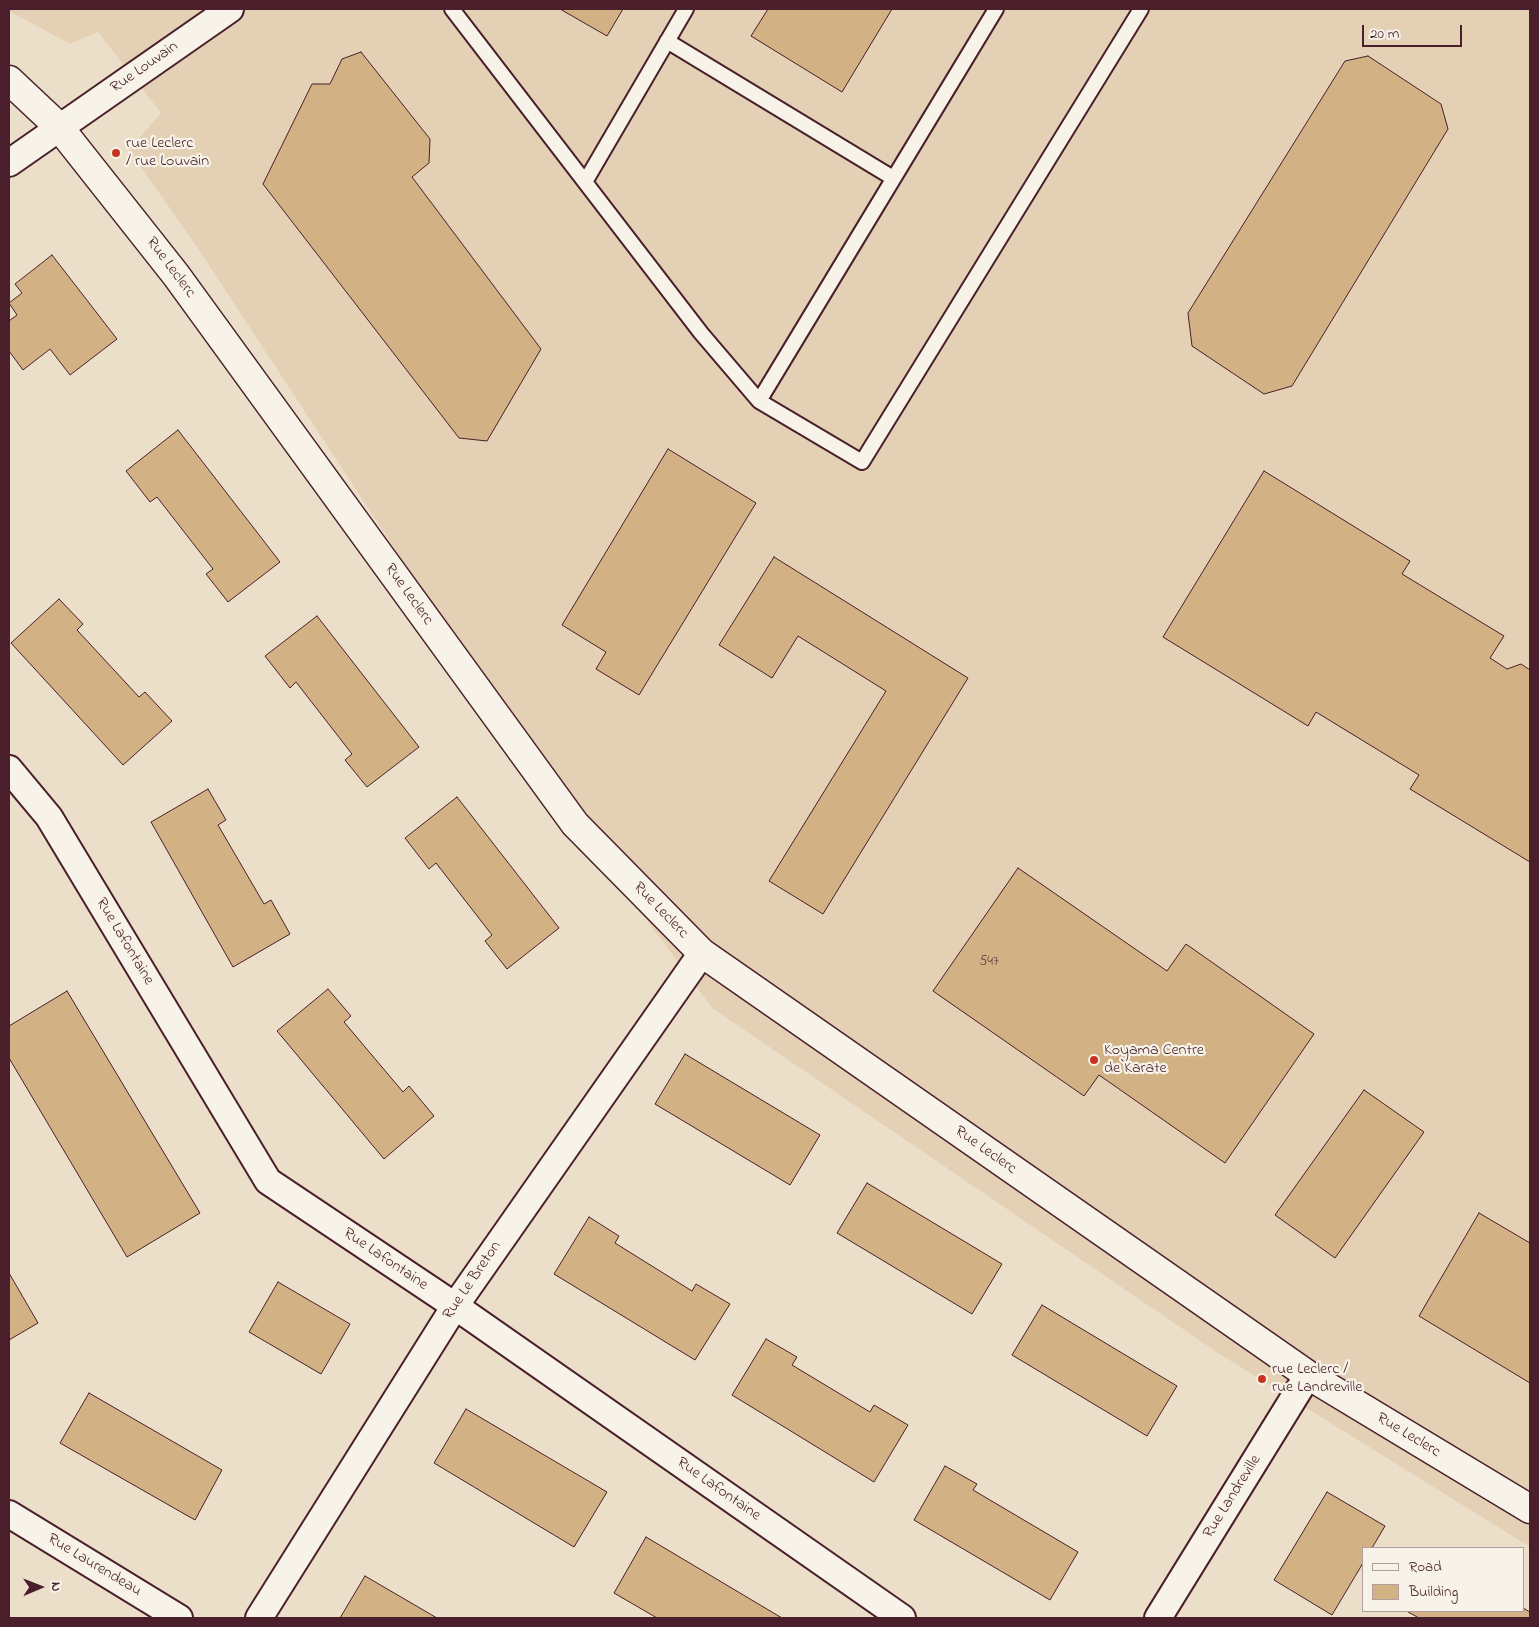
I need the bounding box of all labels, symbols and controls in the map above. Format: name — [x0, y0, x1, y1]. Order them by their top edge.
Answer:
scale bar — [1364, 15, 1464, 47]
text: 20 m — [1370, 23, 1399, 45]
street label: Rue Louvain — [108, 38, 182, 98]
place label: rue Leclerc / rue Louvain — [126, 134, 209, 172]
marker: rue Leclerc / rue Louvain — [110, 147, 122, 159]
street label: Rue Leclerc — [141, 234, 199, 302]
street label: Rue Leclerc — [379, 561, 437, 629]
street label: Rue Leclerc — [628, 879, 692, 943]
street label: Rue Lafontaine — [90, 895, 158, 989]
house number: 547 — [979, 955, 999, 971]
place label: Koyama Centre de Karate — [1104, 1041, 1204, 1079]
marker: Koyama Centre de Karate — [1088, 1054, 1100, 1066]
street label: Rue Leclerc — [950, 1123, 1020, 1179]
street label: Rue Lafontaine — [339, 1225, 431, 1295]
street label: Rue Le Breton — [440, 1238, 506, 1324]
place label: rue Leclerc / rue Landreville — [1272, 1360, 1362, 1398]
marker: rue Leclerc / rue Landreville — [1256, 1373, 1268, 1385]
street label: Rue Leclerc — [1373, 1409, 1443, 1463]
street label: Rue Landreville — [1200, 1452, 1266, 1542]
street label: Rue Lafontaine — [672, 1454, 764, 1526]
street label: Rue Laurendeau — [43, 1530, 145, 1602]
legend — [1362, 1547, 1524, 1612]
text: Road — [1409, 1556, 1442, 1578]
north arrow — [15, 1562, 65, 1612]
text: Building — [1409, 1581, 1458, 1603]
text: N — [45, 1582, 66, 1592]

